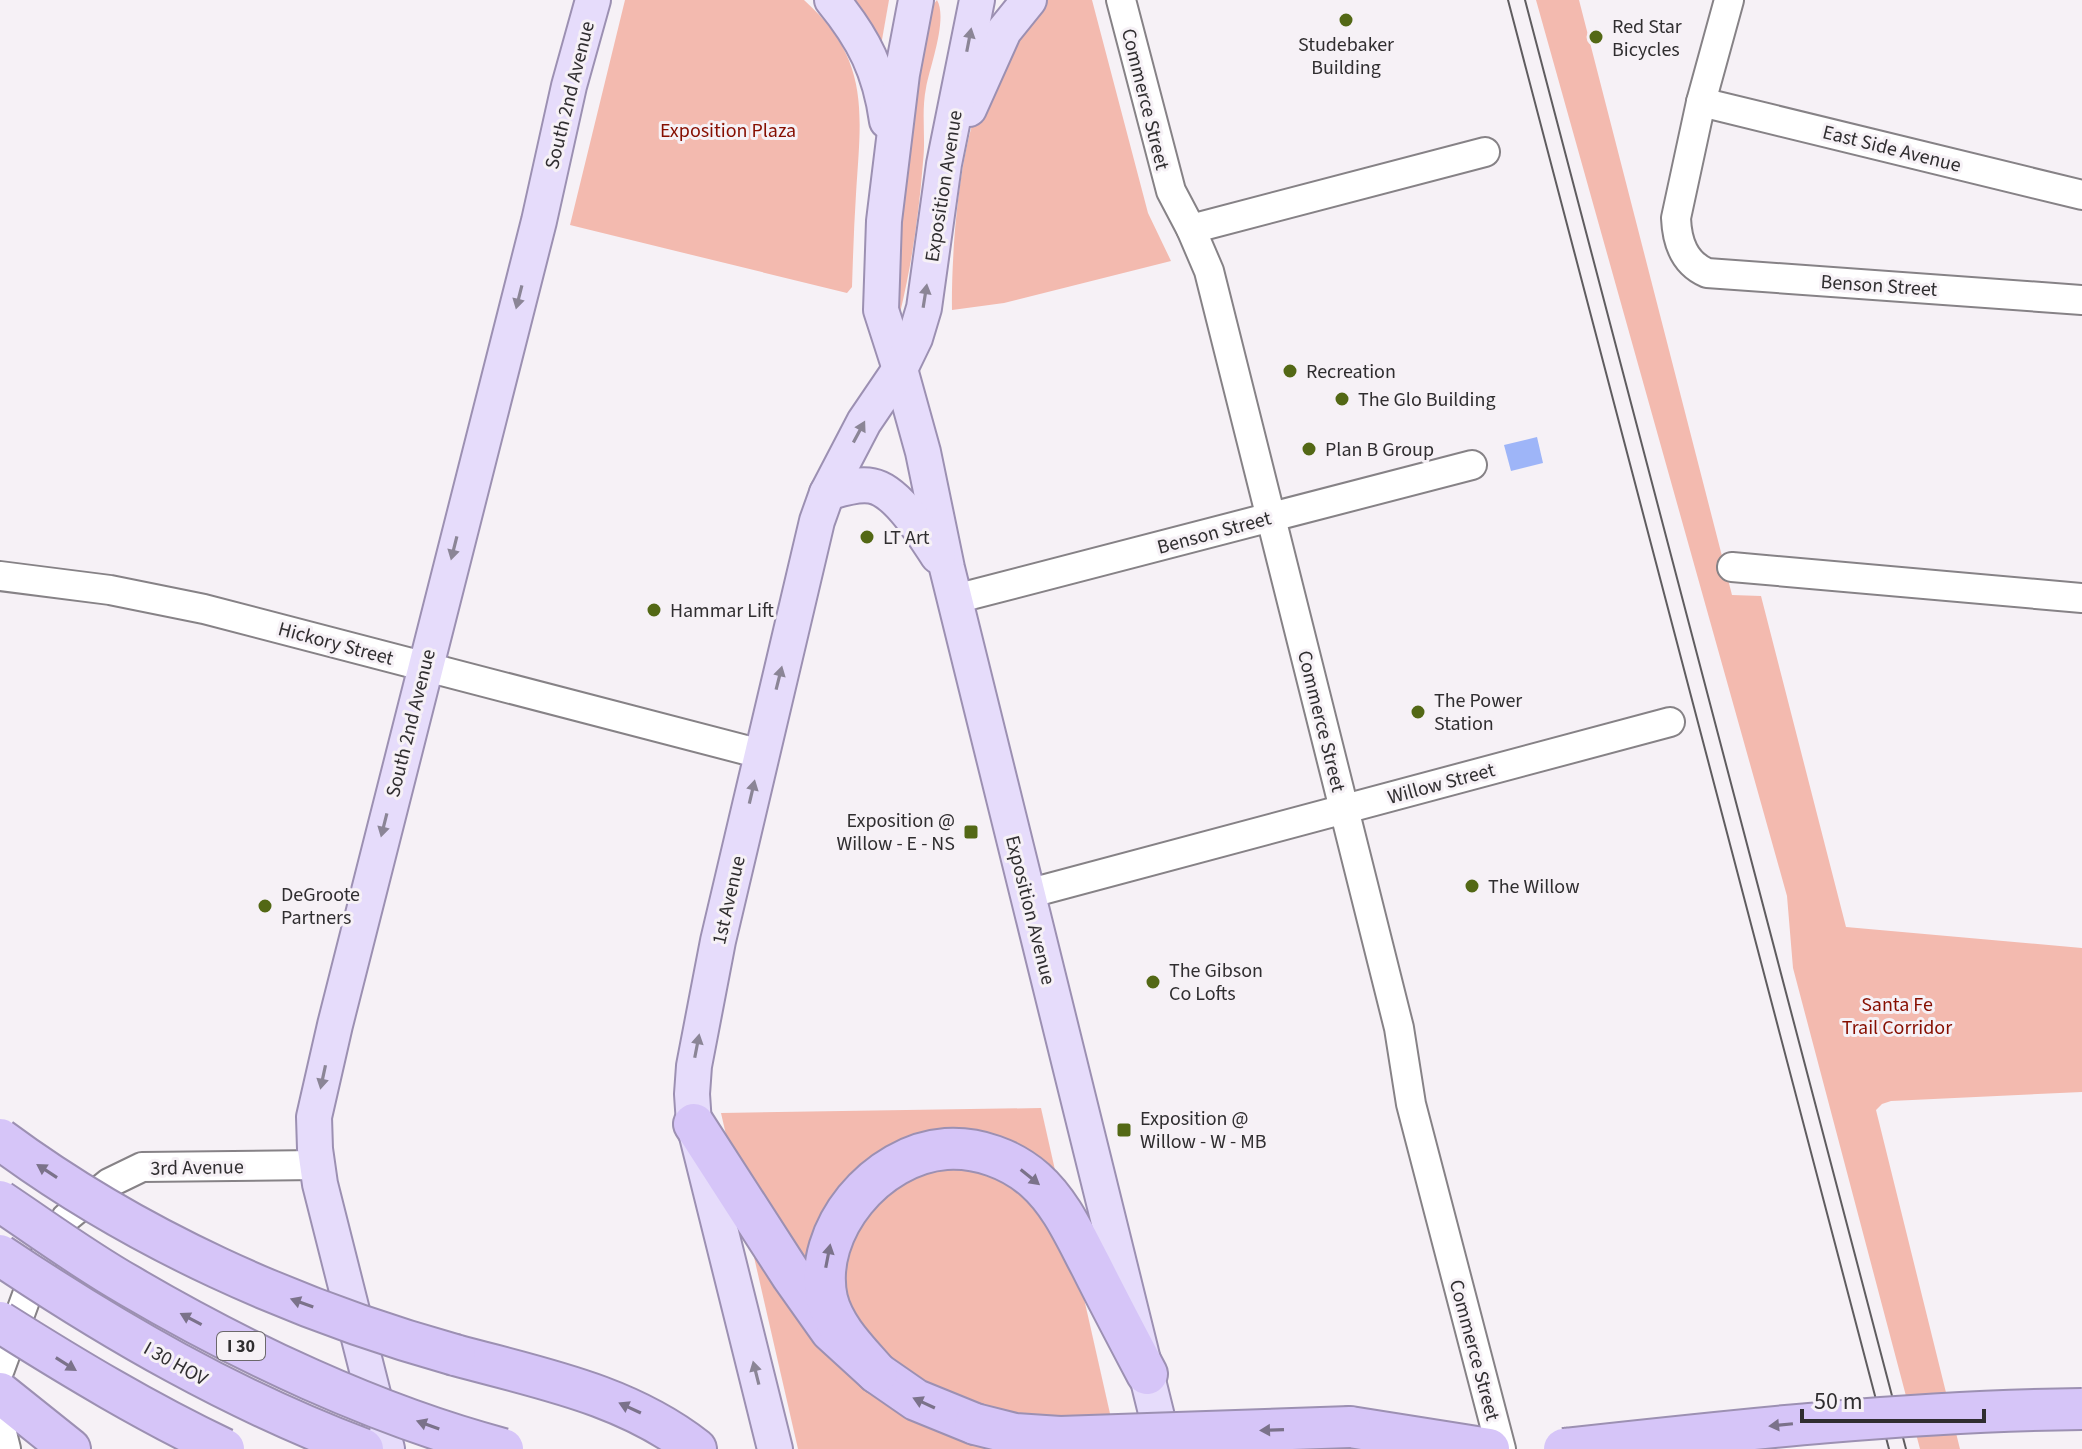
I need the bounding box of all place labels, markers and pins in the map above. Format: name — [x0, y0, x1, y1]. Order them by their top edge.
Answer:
marker: Studebaker Building — [1337, 11, 1355, 29]
place label: Red Star Bicycles — [1612, 13, 1682, 64]
marker: Red Star Bicycles — [1587, 28, 1605, 46]
place label: Studebaker Building — [1298, 31, 1394, 82]
place label: Recreation — [1306, 358, 1396, 386]
marker: Recreation — [1281, 362, 1299, 380]
place label: The Glo Building — [1358, 386, 1496, 414]
marker: The Glo Building — [1333, 390, 1351, 408]
place label: Plan B Group — [1325, 436, 1434, 464]
marker: Plan B Group — [1300, 440, 1318, 458]
place label: LT Art — [883, 524, 930, 552]
marker: LT Art — [858, 528, 876, 546]
place label: Hammar Lift — [670, 597, 774, 625]
marker: Hammar Lift — [645, 601, 663, 619]
place label: The Power Station — [1434, 687, 1522, 738]
marker: The Power Station — [1409, 703, 1427, 721]
place label: Exposition @ Willow - E - NS — [836, 807, 955, 858]
marker: Exposition @ Willow - E - NS — [962, 823, 980, 841]
place label: The Willow — [1488, 873, 1580, 901]
marker: The Willow — [1463, 877, 1481, 895]
place label: DeGroote Partners — [281, 881, 360, 932]
marker: DeGroote Partners — [256, 897, 274, 915]
place label: The Gibson Co Lofts — [1169, 957, 1263, 1008]
marker: The Gibson Co Lofts — [1144, 973, 1162, 991]
place label: Exposition @ Willow - W - MB — [1140, 1105, 1266, 1156]
marker: Exposition @ Willow - W - MB — [1115, 1121, 1133, 1139]

